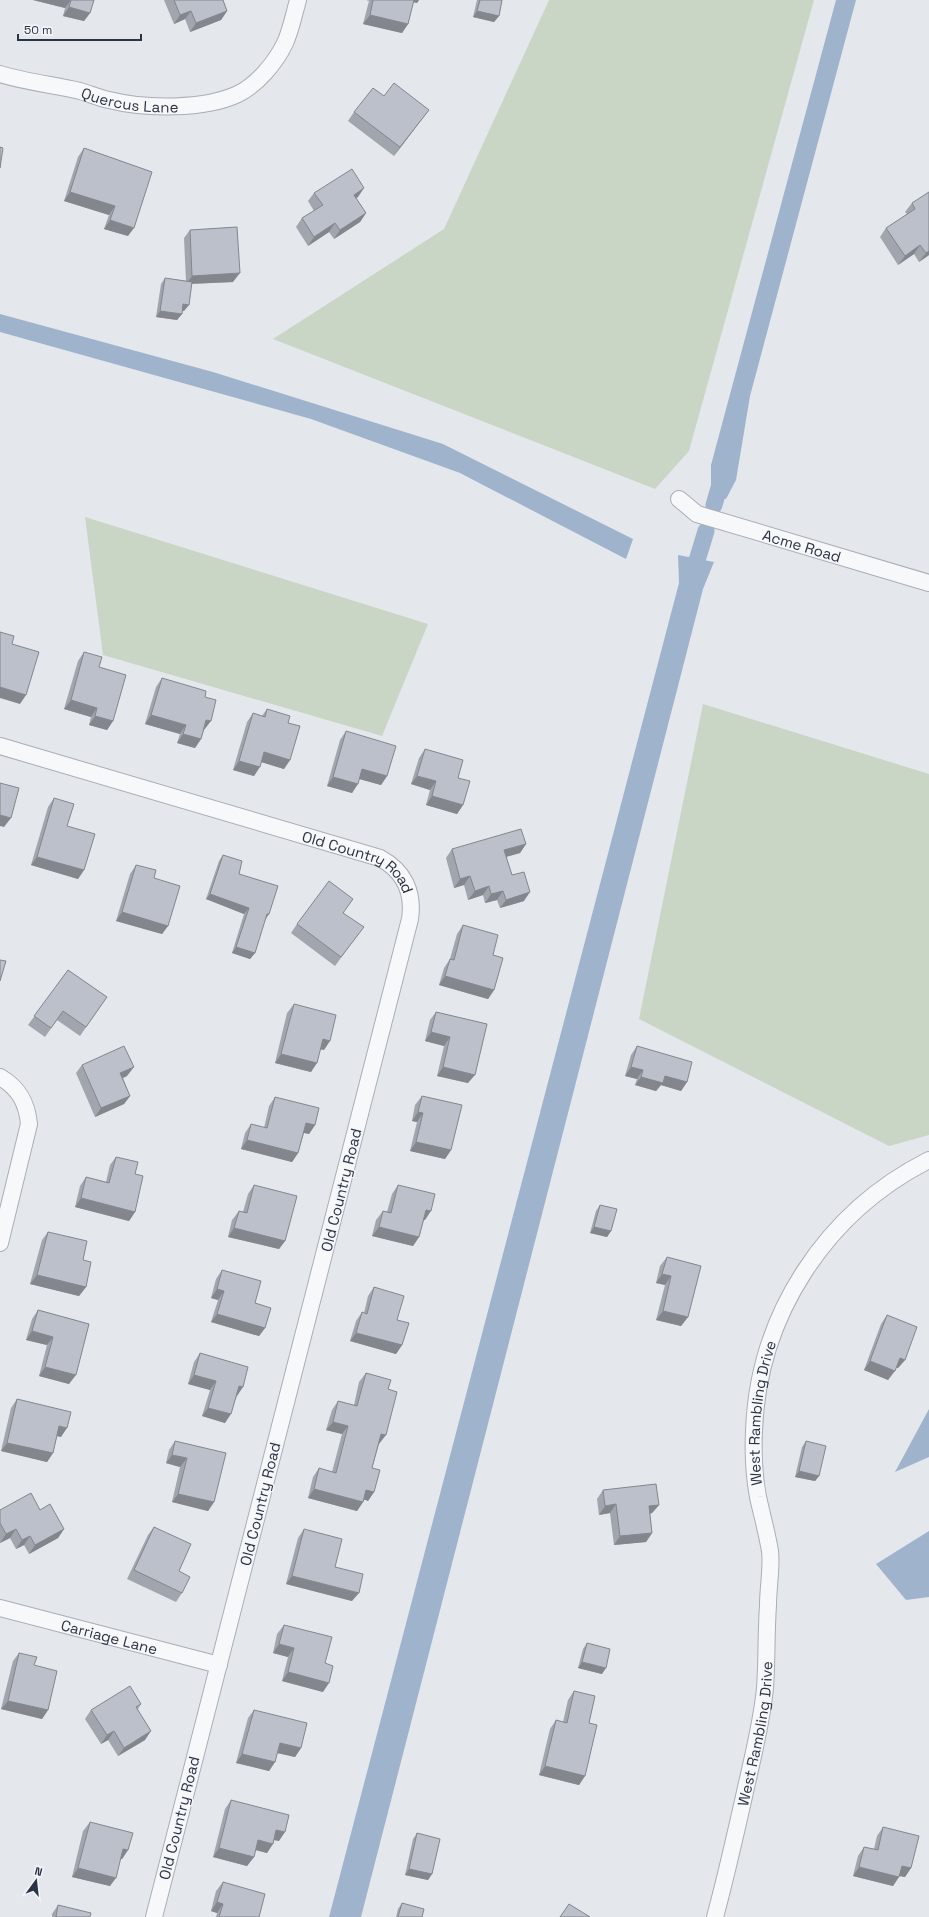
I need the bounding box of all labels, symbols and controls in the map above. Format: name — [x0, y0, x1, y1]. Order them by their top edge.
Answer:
scale bar — [18, 16, 141, 42]
text: 50 m — [24, 22, 52, 38]
street label: Quercus Lane — [79, 83, 179, 116]
street label: Acme Road — [761, 525, 844, 566]
street label: Old Country Road — [300, 826, 418, 896]
street label: Old Country Road — [316, 1126, 366, 1254]
street label: West Rambling Drive — [744, 1338, 780, 1487]
street label: Old Country Road — [235, 1440, 285, 1568]
street label: Carriage Lane — [59, 1615, 160, 1658]
street label: West Rambling Drive — [733, 1661, 776, 1808]
street label: Old Country Road — [154, 1754, 204, 1882]
north arrow — [16, 1861, 56, 1901]
text: N — [33, 1864, 44, 1879]

